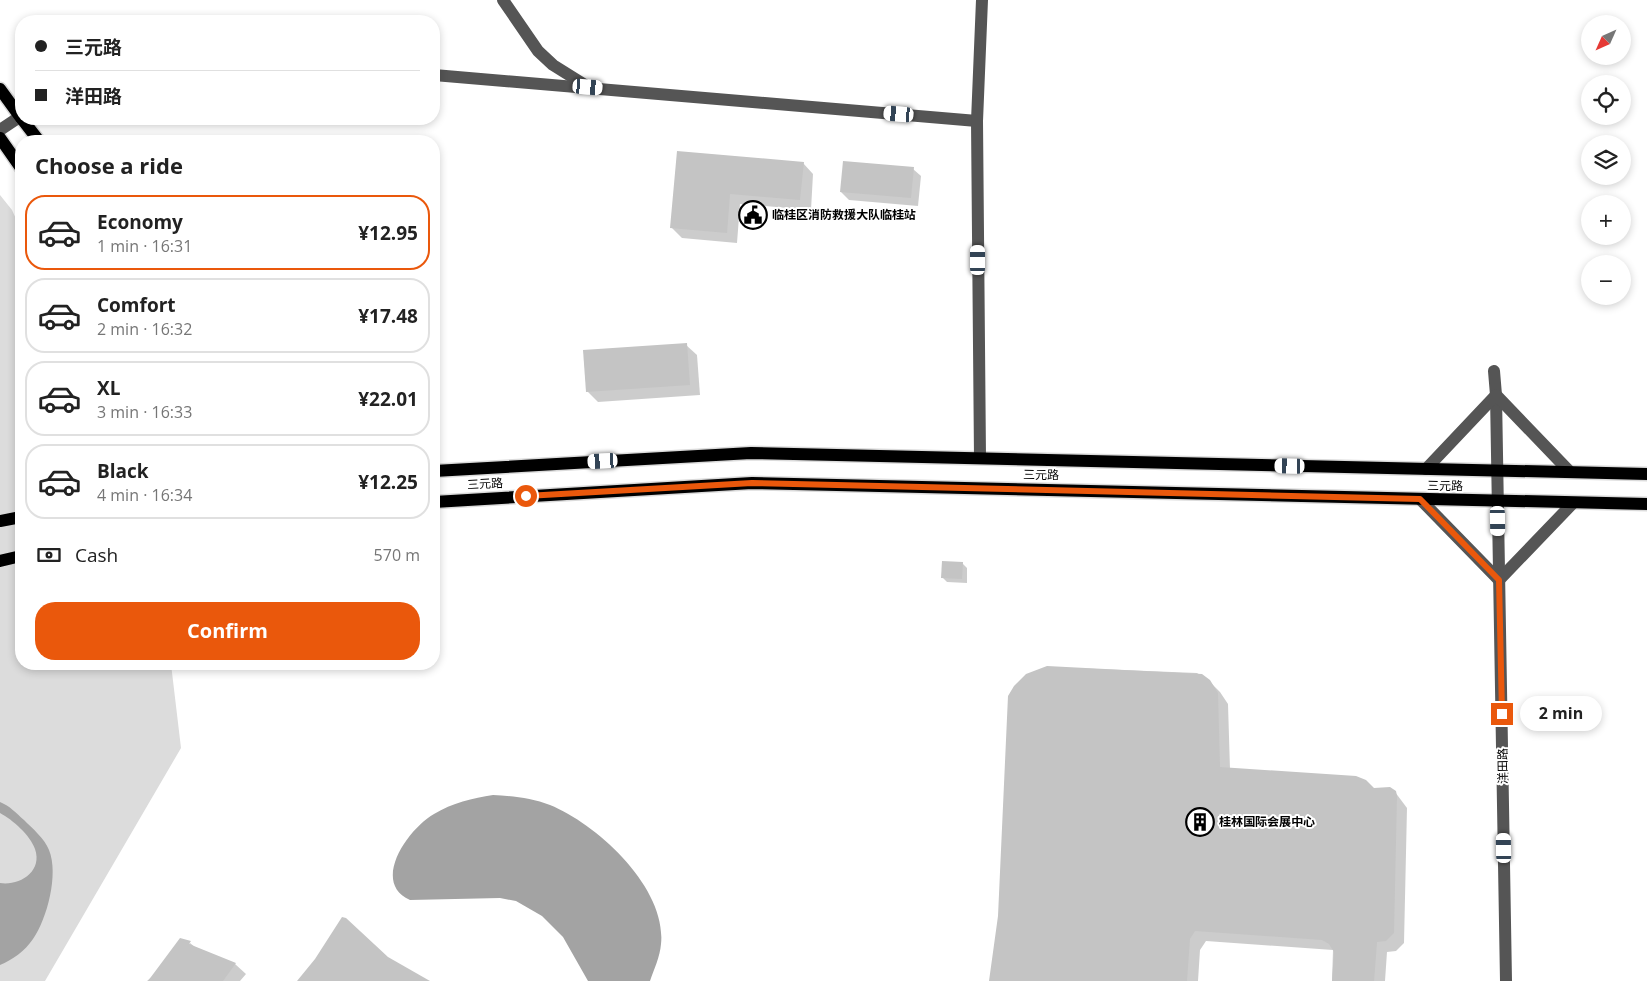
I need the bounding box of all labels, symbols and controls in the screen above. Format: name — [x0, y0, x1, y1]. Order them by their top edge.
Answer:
north arrow — [1581, 15, 1631, 65]
map controls — [1581, 15, 1631, 305]
text: 三元路 — [65, 34, 122, 60]
button: locate — [1581, 75, 1631, 125]
car — [572, 78, 603, 96]
text: 洋田路 — [65, 83, 122, 109]
car — [883, 105, 914, 123]
button: layers — [1581, 135, 1631, 185]
text: Choose a ride — [35, 150, 183, 180]
button: + — [1581, 195, 1631, 245]
public building icon: 临桂区消防救援大队临桂站 — [738, 200, 768, 230]
place label: 临桂区消防救援大队临桂站 — [772, 206, 916, 223]
text: Economy — [97, 209, 183, 235]
icon: car — [37, 210, 82, 255]
text: ¥12.95 — [358, 220, 418, 246]
text: 1 min · 16:31 — [97, 235, 192, 257]
car — [970, 245, 985, 275]
button: − — [1581, 255, 1631, 305]
text: Comfort — [97, 292, 176, 318]
icon: car — [37, 293, 82, 338]
text: ¥17.48 — [358, 303, 418, 329]
text: 2 min · 16:32 — [97, 318, 192, 340]
text: XL — [97, 375, 120, 401]
icon: car — [37, 376, 82, 421]
text: ¥22.01 — [358, 386, 418, 412]
text: 3 min · 16:33 — [97, 401, 192, 423]
car — [587, 453, 618, 469]
text: Black — [97, 458, 149, 484]
car — [1274, 458, 1305, 474]
icon: car — [37, 459, 82, 504]
street label: 三元路 — [1023, 466, 1059, 483]
text: ¥12.25 — [358, 469, 418, 495]
street label: 三元路 — [467, 474, 503, 493]
street label: 三元路 — [1427, 477, 1463, 494]
text: 4 min · 16:34 — [97, 484, 192, 506]
route start — [515, 485, 537, 507]
car — [1490, 506, 1505, 536]
icon: cash — [35, 541, 63, 569]
text: Cash — [75, 542, 118, 568]
text: 570 m — [374, 544, 420, 566]
button: Confirm — [35, 602, 420, 660]
callout: 2 min — [1520, 696, 1602, 732]
text: 2 min — [1539, 702, 1583, 724]
route end — [1491, 703, 1513, 725]
street label: 洋田路 — [1494, 748, 1511, 784]
building icon: 桂林国际会展中心 — [1185, 807, 1215, 837]
place label: 桂林国际会展中心 — [1219, 813, 1315, 830]
car — [1496, 833, 1511, 863]

